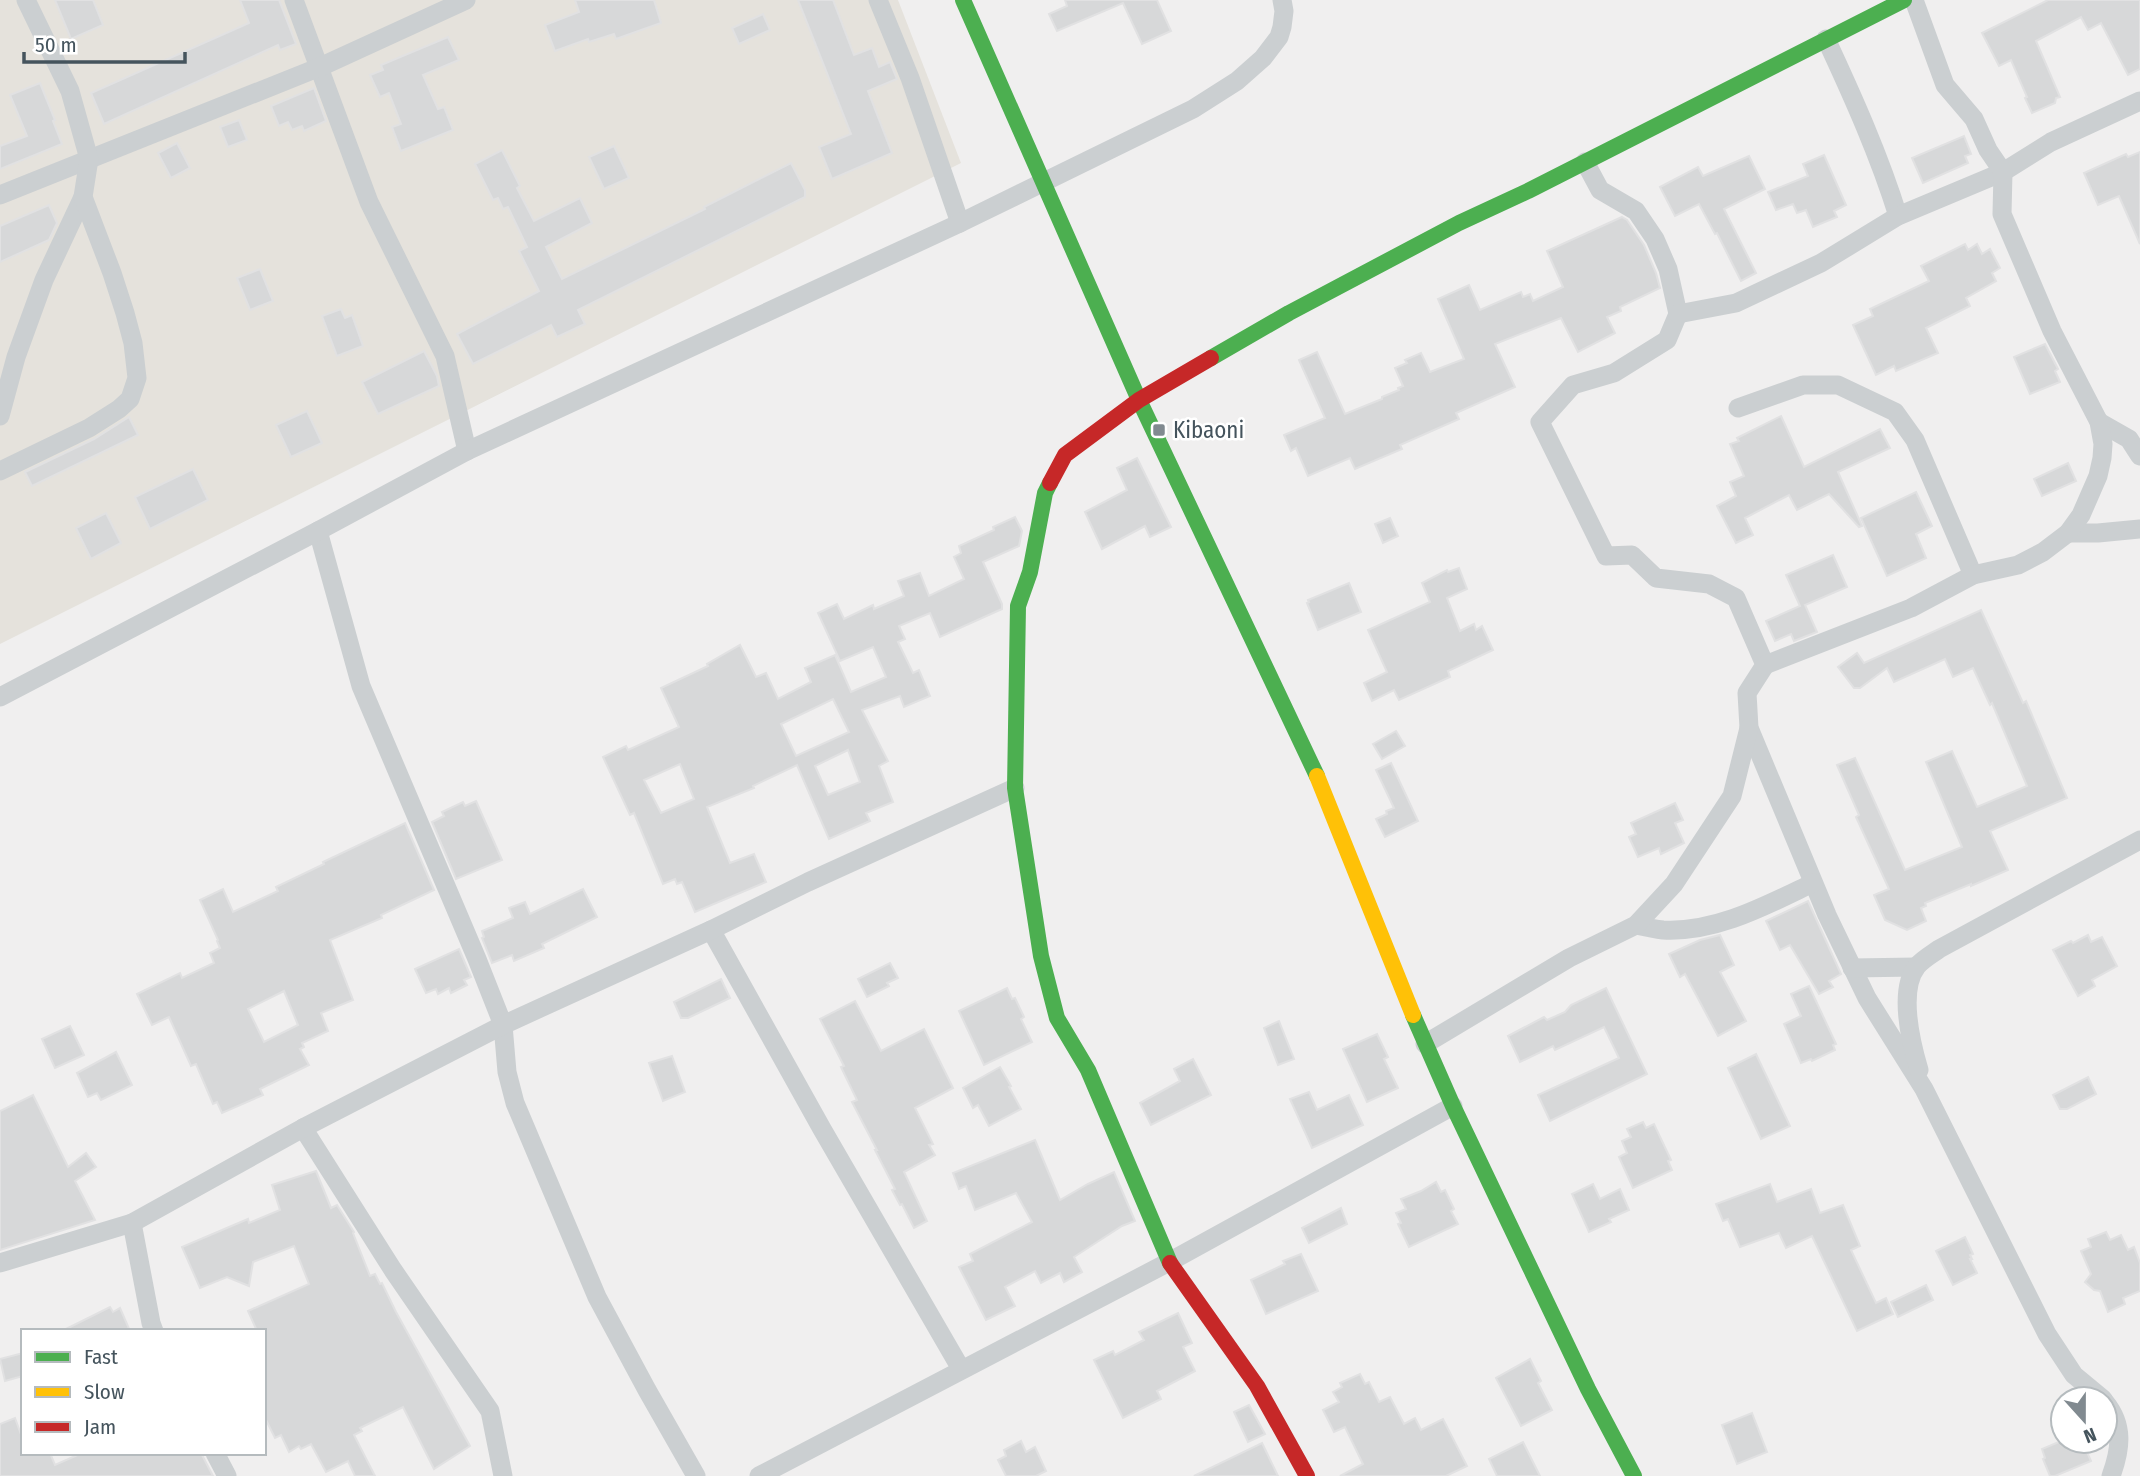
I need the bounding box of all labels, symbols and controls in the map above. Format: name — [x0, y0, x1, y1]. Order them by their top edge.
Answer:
scale bar — [24, 21, 186, 65]
text: 50 m — [35, 32, 77, 58]
place label: Kibaoni — [1173, 416, 1244, 444]
marker: Kibaoni — [1151, 422, 1167, 438]
legend — [21, 1329, 266, 1455]
text: Fast — [84, 1344, 118, 1370]
text: Slow — [84, 1379, 125, 1405]
north arrow — [2049, 1385, 2119, 1455]
text: Jam — [84, 1414, 116, 1440]
text: N — [2080, 1423, 2099, 1448]

